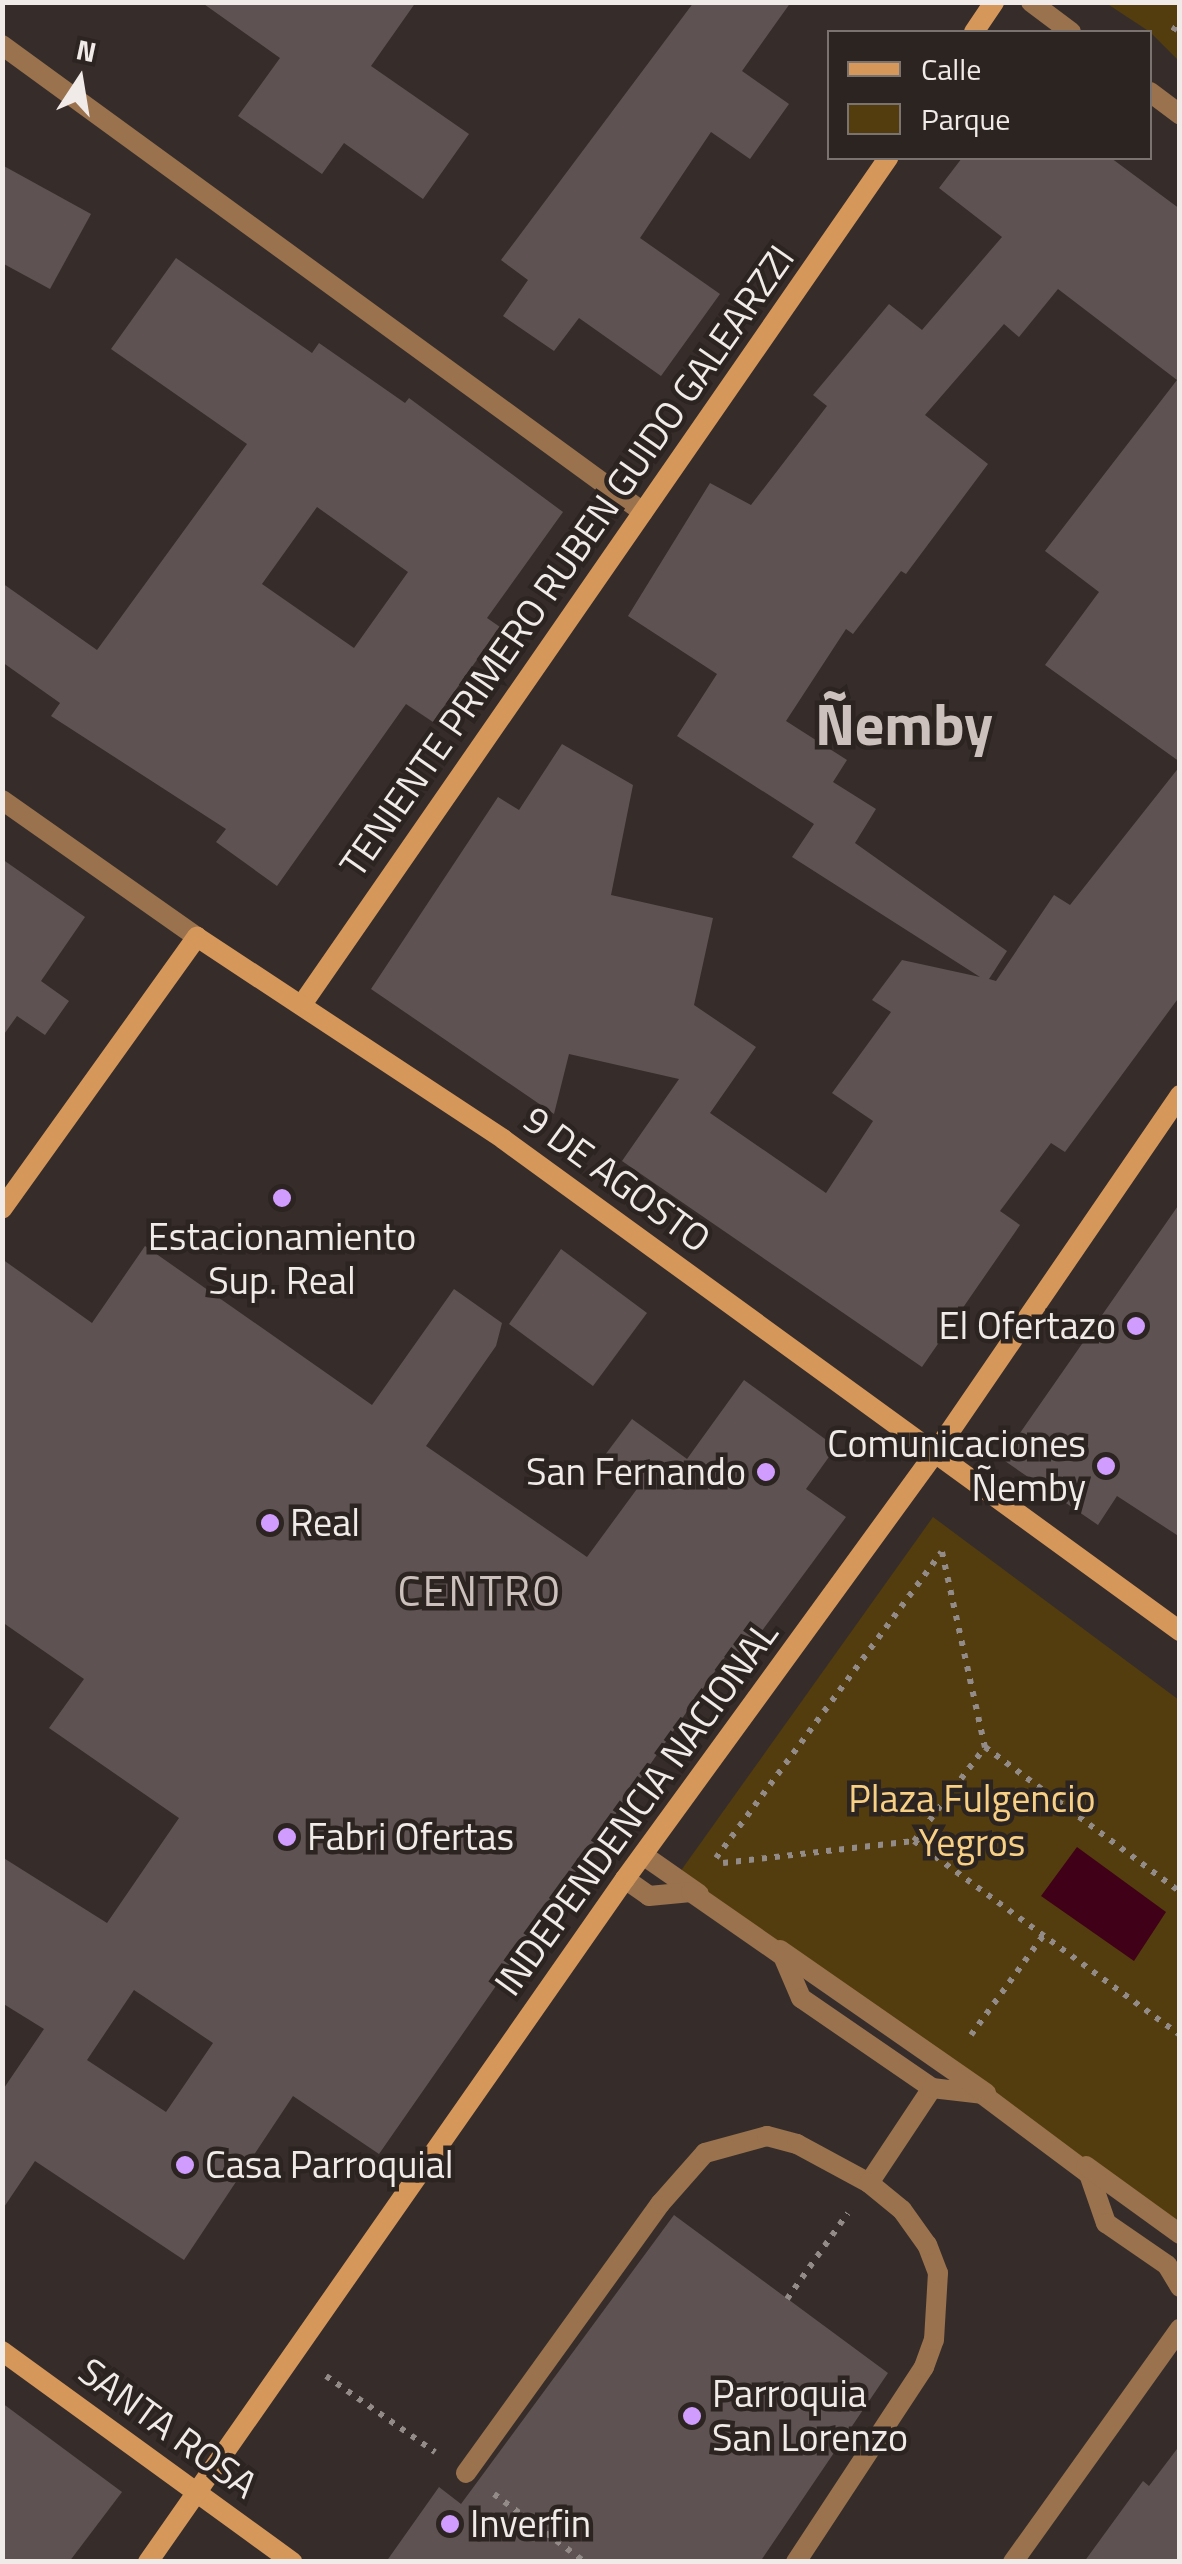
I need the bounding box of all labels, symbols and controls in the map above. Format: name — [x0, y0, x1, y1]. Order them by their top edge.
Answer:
text: N — [72, 27, 100, 73]
north arrow — [30, 30, 130, 130]
legend — [827, 30, 1152, 160]
text: Calle — [921, 46, 981, 92]
text: Parque — [921, 96, 1011, 142]
street label: TENIENTE PRIMERO RUBEN GUIDO GALEARZZI — [330, 237, 804, 885]
district label: Ñemby — [815, 689, 993, 759]
street label: 9 DE AGOSTO — [515, 1096, 719, 1262]
marker: Estacionamiento Sup. Real — [271, 1187, 293, 1209]
place label: Estacionamiento Sup. Real — [148, 1214, 416, 1304]
place label: El Ofertazo — [939, 1303, 1116, 1349]
marker: El Ofertazo — [1125, 1315, 1147, 1337]
place label: Comunicaciones Ñemby — [827, 1421, 1086, 1510]
place label: San Fernando — [526, 1449, 746, 1495]
marker: Comunicaciones Ñemby — [1095, 1455, 1117, 1477]
marker: San Fernando — [755, 1461, 777, 1483]
place label: Real — [290, 1500, 360, 1546]
marker: Real — [259, 1512, 281, 1534]
district label: CENTRO — [397, 1565, 563, 1615]
street label: INDEPENDENCIA NACIONAL — [485, 1612, 787, 2004]
park label: Plaza Fulgencio Yegros — [848, 1776, 1096, 1866]
place label: Fabri Ofertas — [307, 1814, 514, 1860]
marker: Fabri Ofertas — [276, 1826, 298, 1848]
place label: Casa Parroquial — [205, 2142, 453, 2188]
marker: Casa Parroquial — [174, 2154, 196, 2176]
street label: SANTA ROSA — [70, 2348, 266, 2508]
place label: Parroquia San Lorenzo — [712, 2371, 908, 2460]
marker: Parroquia San Lorenzo — [681, 2405, 703, 2427]
place label: Inverfin — [470, 2501, 591, 2547]
marker: Inverfin — [439, 2513, 461, 2535]

